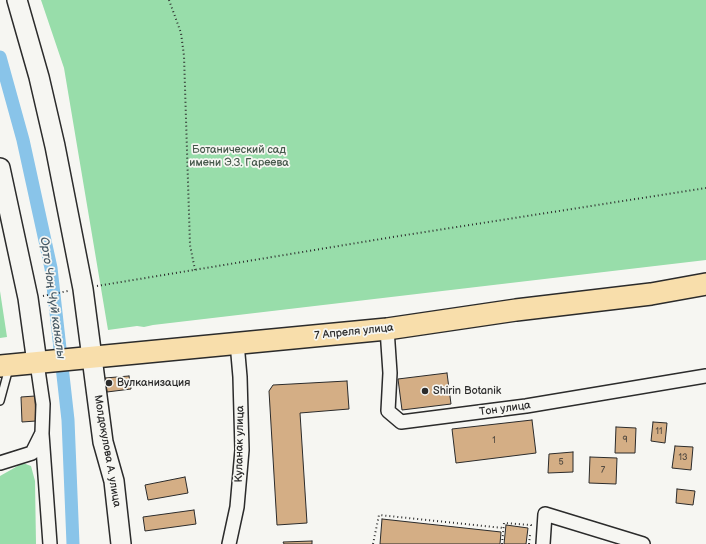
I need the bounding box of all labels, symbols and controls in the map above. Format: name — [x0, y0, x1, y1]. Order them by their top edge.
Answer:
park label: Ботанический сад имени Э.З. Гареева — [189, 143, 289, 169]
water label: Орто Чоң Чүй каналы — [36, 236, 68, 360]
street label: 7 Апреля улица — [314, 321, 394, 343]
place label: Вулканизация — [117, 376, 190, 390]
marker: Вулканизация — [104, 378, 114, 388]
place label: Shirin Botanik — [433, 384, 501, 398]
marker: Shirin Botanik — [420, 386, 430, 396]
street label: Молдокулова А. улица — [91, 394, 123, 508]
street label: Тон улица — [478, 399, 532, 419]
street label: Куланак улица — [233, 405, 247, 483]
house number: 11 — [656, 427, 662, 437]
house number: 9 — [622, 435, 628, 445]
house number: 1 — [492, 436, 496, 446]
house number: 13 — [678, 453, 688, 463]
house number: 5 — [558, 458, 564, 468]
house number: 7 — [601, 466, 605, 476]

